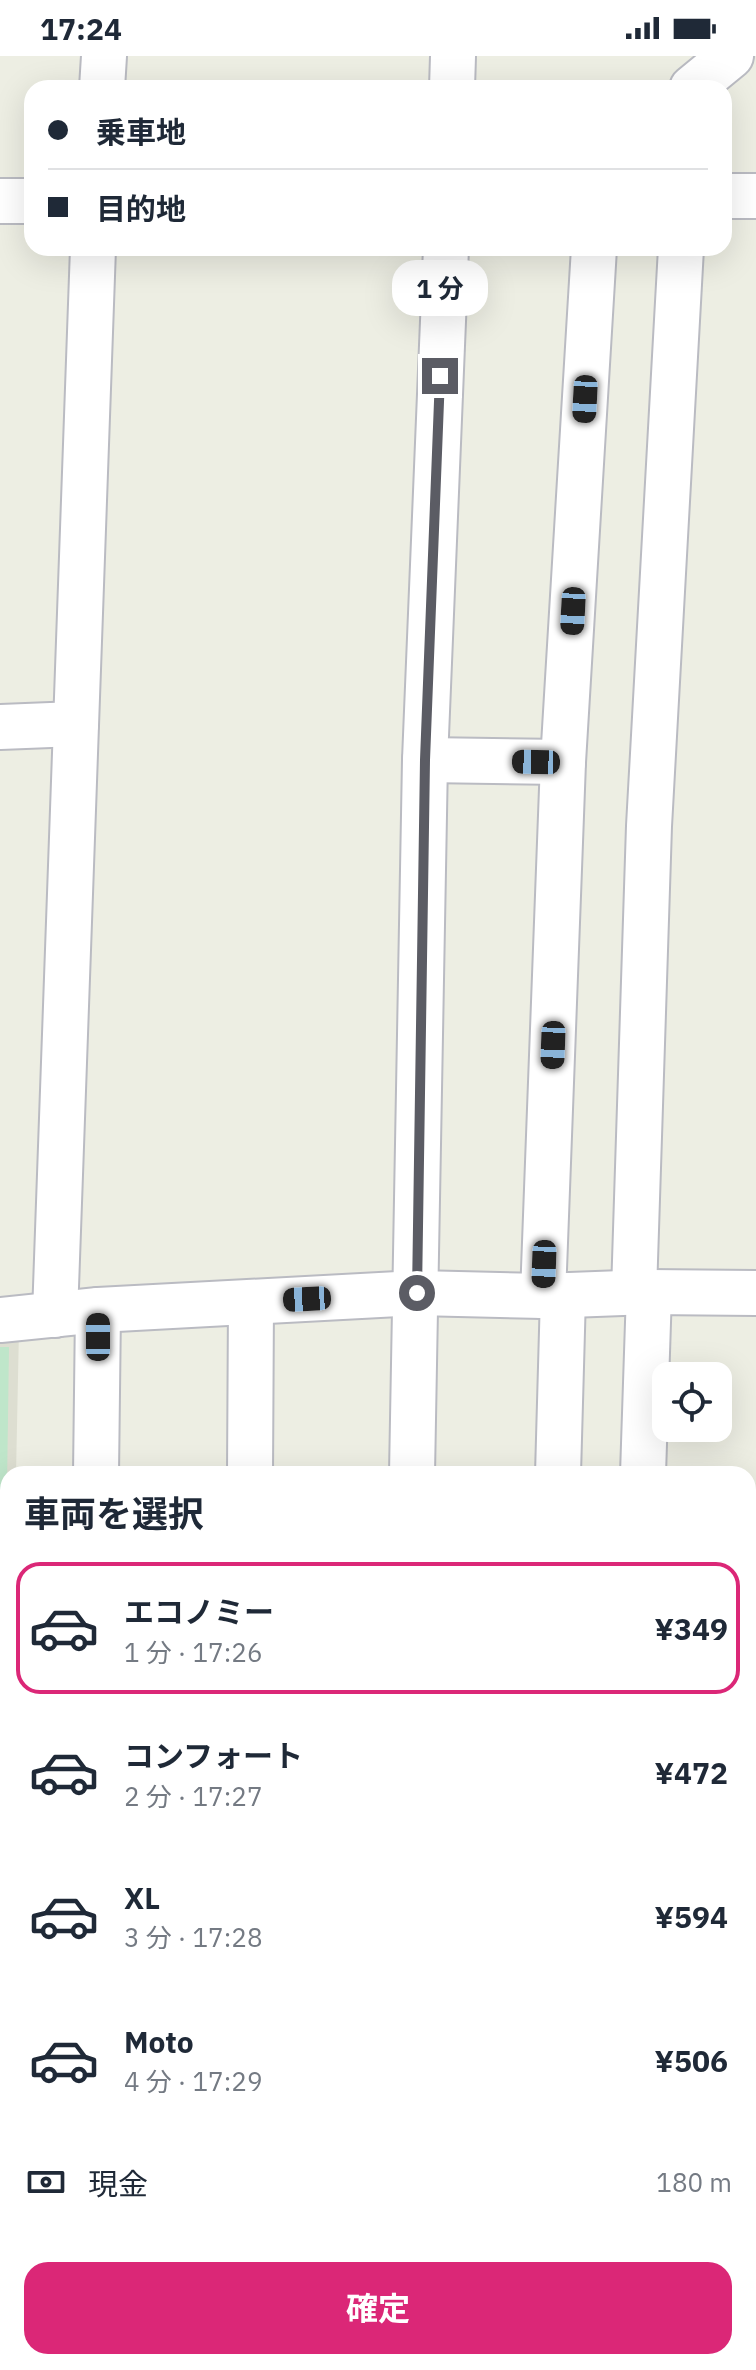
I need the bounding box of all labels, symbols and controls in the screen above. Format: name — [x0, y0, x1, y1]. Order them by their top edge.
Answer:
text: 17:24 — [40, 9, 122, 48]
text: 乗車地 — [96, 112, 186, 151]
text: 目的地 — [96, 189, 186, 228]
callout: 1 分 — [392, 260, 488, 316]
text: 1 分 — [416, 271, 464, 305]
route end — [422, 358, 458, 394]
car — [572, 374, 598, 424]
car — [560, 586, 586, 636]
car — [512, 750, 560, 774]
car — [540, 1021, 566, 1069]
car — [531, 1240, 557, 1288]
route start — [399, 1275, 435, 1311]
car — [282, 1286, 332, 1312]
car — [86, 1313, 110, 1361]
map controls — [652, 1362, 732, 1442]
button: locate — [652, 1362, 732, 1442]
text: 車両を選択 — [24, 1490, 204, 1537]
icon: car — [28, 1592, 100, 1664]
text: エコノミー — [124, 1592, 274, 1631]
text: ¥349 — [655, 1609, 728, 1648]
text: 1 分 · 17:26 — [124, 1635, 262, 1669]
icon: car — [28, 1736, 100, 1808]
text: コンフォート — [124, 1736, 303, 1775]
text: ¥472 — [655, 1753, 728, 1792]
text: 2 分 · 17:27 — [124, 1779, 262, 1813]
text: XL — [124, 1878, 160, 1917]
icon: car — [28, 1880, 100, 1952]
text: ¥594 — [655, 1897, 728, 1936]
text: 3 分 · 17:28 — [124, 1920, 262, 1954]
text: Moto — [124, 2022, 194, 2061]
icon: car — [28, 2024, 100, 2096]
text: ¥506 — [655, 2041, 728, 2080]
text: 4 分 · 17:29 — [124, 2064, 262, 2098]
icon: cash — [24, 2160, 68, 2204]
text: 現金 — [88, 2164, 148, 2203]
text: 180 m — [656, 2165, 732, 2199]
button: 確定 — [24, 2262, 732, 2354]

